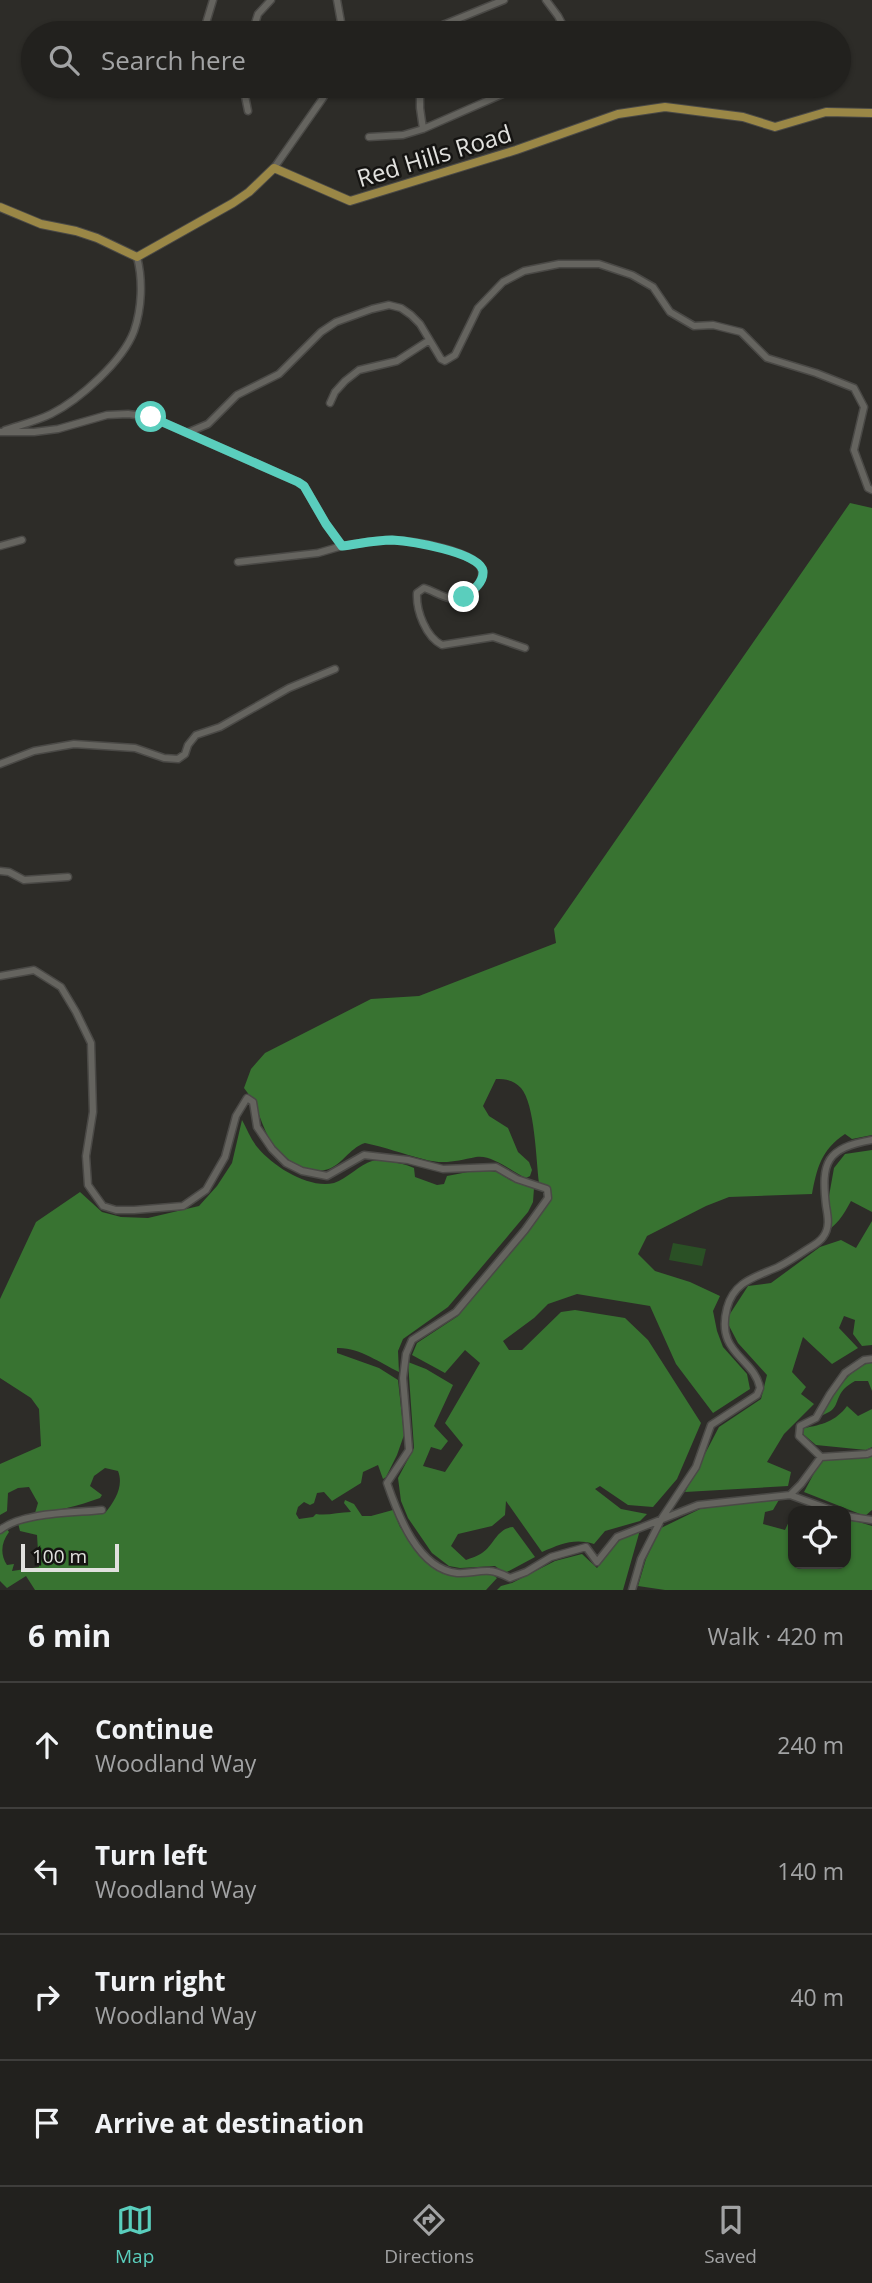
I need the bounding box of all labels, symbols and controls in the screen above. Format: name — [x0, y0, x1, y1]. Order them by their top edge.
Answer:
search box — [21, 21, 851, 98]
icon: search — [45, 41, 83, 79]
text: Search here — [101, 42, 246, 78]
street label: Red Hills Road — [353, 116, 515, 194]
route start — [135, 401, 166, 432]
route end — [448, 581, 479, 612]
map controls — [788, 1506, 851, 1569]
button: locate — [788, 1506, 851, 1569]
scale bar — [21, 1541, 119, 1573]
text: 100 m — [32, 1543, 87, 1569]
text: 6 min — [28, 1615, 111, 1656]
text: Walk · 420 m — [707, 1620, 844, 1652]
text: Continue — [95, 1711, 214, 1747]
icon: ahead — [28, 1726, 66, 1764]
text: 240 m — [777, 1729, 844, 1761]
text: Woodland Way — [95, 1747, 256, 1779]
text: Turn left — [95, 1837, 207, 1873]
icon: left — [28, 1852, 66, 1890]
text: 140 m — [777, 1855, 844, 1887]
text: Woodland Way — [95, 1873, 256, 1905]
text: Turn right — [95, 1963, 226, 1999]
icon: right — [28, 1978, 66, 2016]
text: 40 m — [790, 1981, 844, 2013]
text: Woodland Way — [95, 1999, 256, 2031]
icon: arrive — [28, 2104, 66, 2142]
text: Arrive at destination — [95, 2105, 364, 2141]
tab: Map — [115, 2201, 154, 2269]
tab: Directions — [384, 2201, 474, 2269]
tab: Saved — [704, 2201, 757, 2269]

